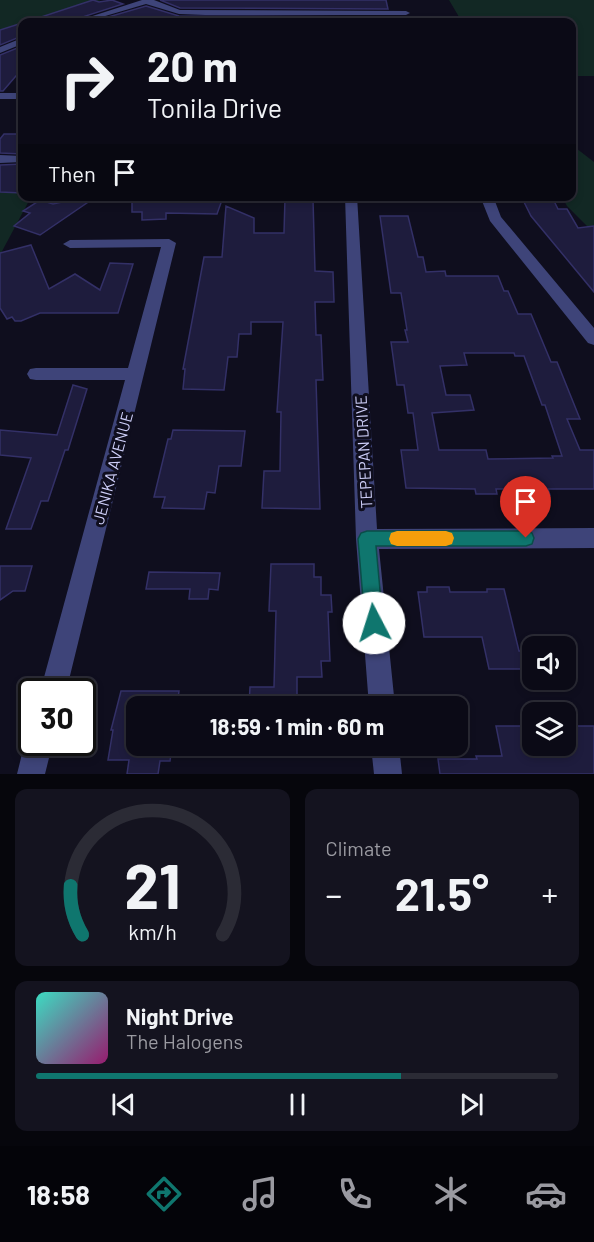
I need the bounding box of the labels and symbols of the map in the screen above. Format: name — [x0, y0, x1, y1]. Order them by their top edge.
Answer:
street label: TEPEPAN DRIVE — [351, 395, 375, 509]
street label: JENIKA AVENUE — [88, 410, 136, 526]
pin — [500, 476, 551, 538]
position arrow — [342, 591, 406, 655]
speed limit sign: 30 — [18, 678, 96, 756]

